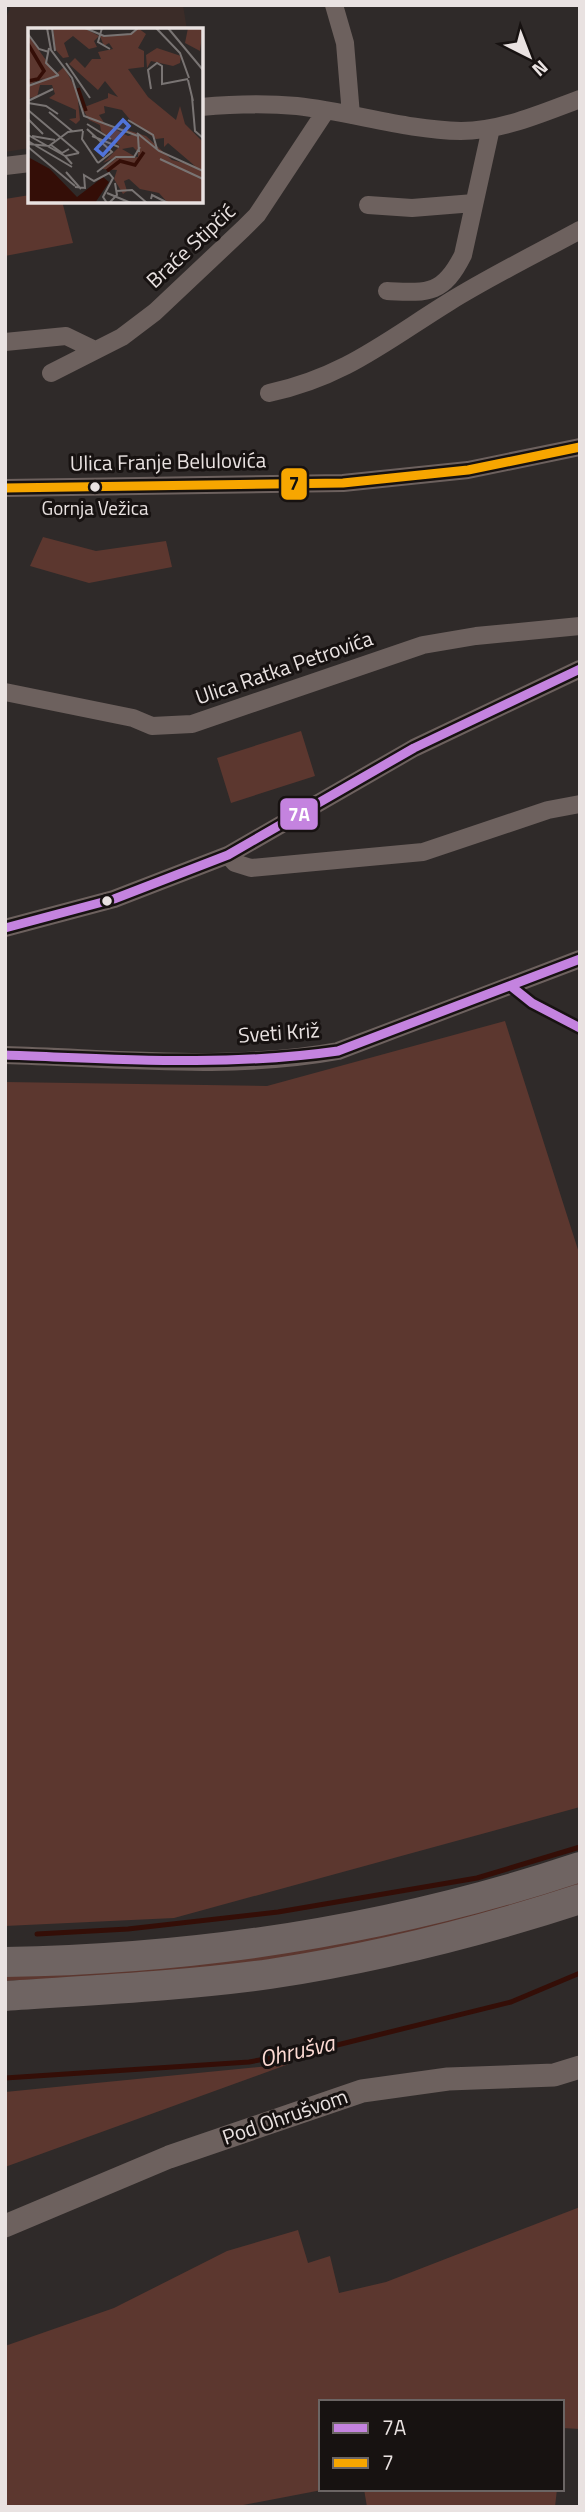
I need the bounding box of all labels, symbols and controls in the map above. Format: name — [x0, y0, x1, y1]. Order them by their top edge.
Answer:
north arrow — [494, 21, 564, 91]
inset map — [28, 28, 203, 203]
text: N — [526, 54, 555, 84]
street label: Braće Stipčić — [138, 195, 242, 295]
street label: Ulica Franje Belulovića — [69, 443, 267, 479]
line badge: 7 — [280, 467, 308, 501]
text: 7 — [289, 468, 299, 497]
marker: Gornja Vežica — [88, 480, 102, 494]
place label: Gornja Vežica — [41, 493, 149, 522]
street label: Ulica Ratka Petrovića — [191, 622, 377, 712]
line badge: 7A — [279, 797, 319, 831]
text: 7A — [288, 799, 311, 828]
unlabelled marker — [100, 894, 114, 908]
street label: Sveti Križ — [237, 1013, 321, 1051]
water label: Ohrušva — [256, 2025, 339, 2076]
street label: Pod Ohrušvom — [218, 2080, 352, 2152]
legend — [319, 2400, 564, 2491]
text: 7A — [382, 2411, 407, 2443]
text: 7 — [382, 2446, 394, 2478]

